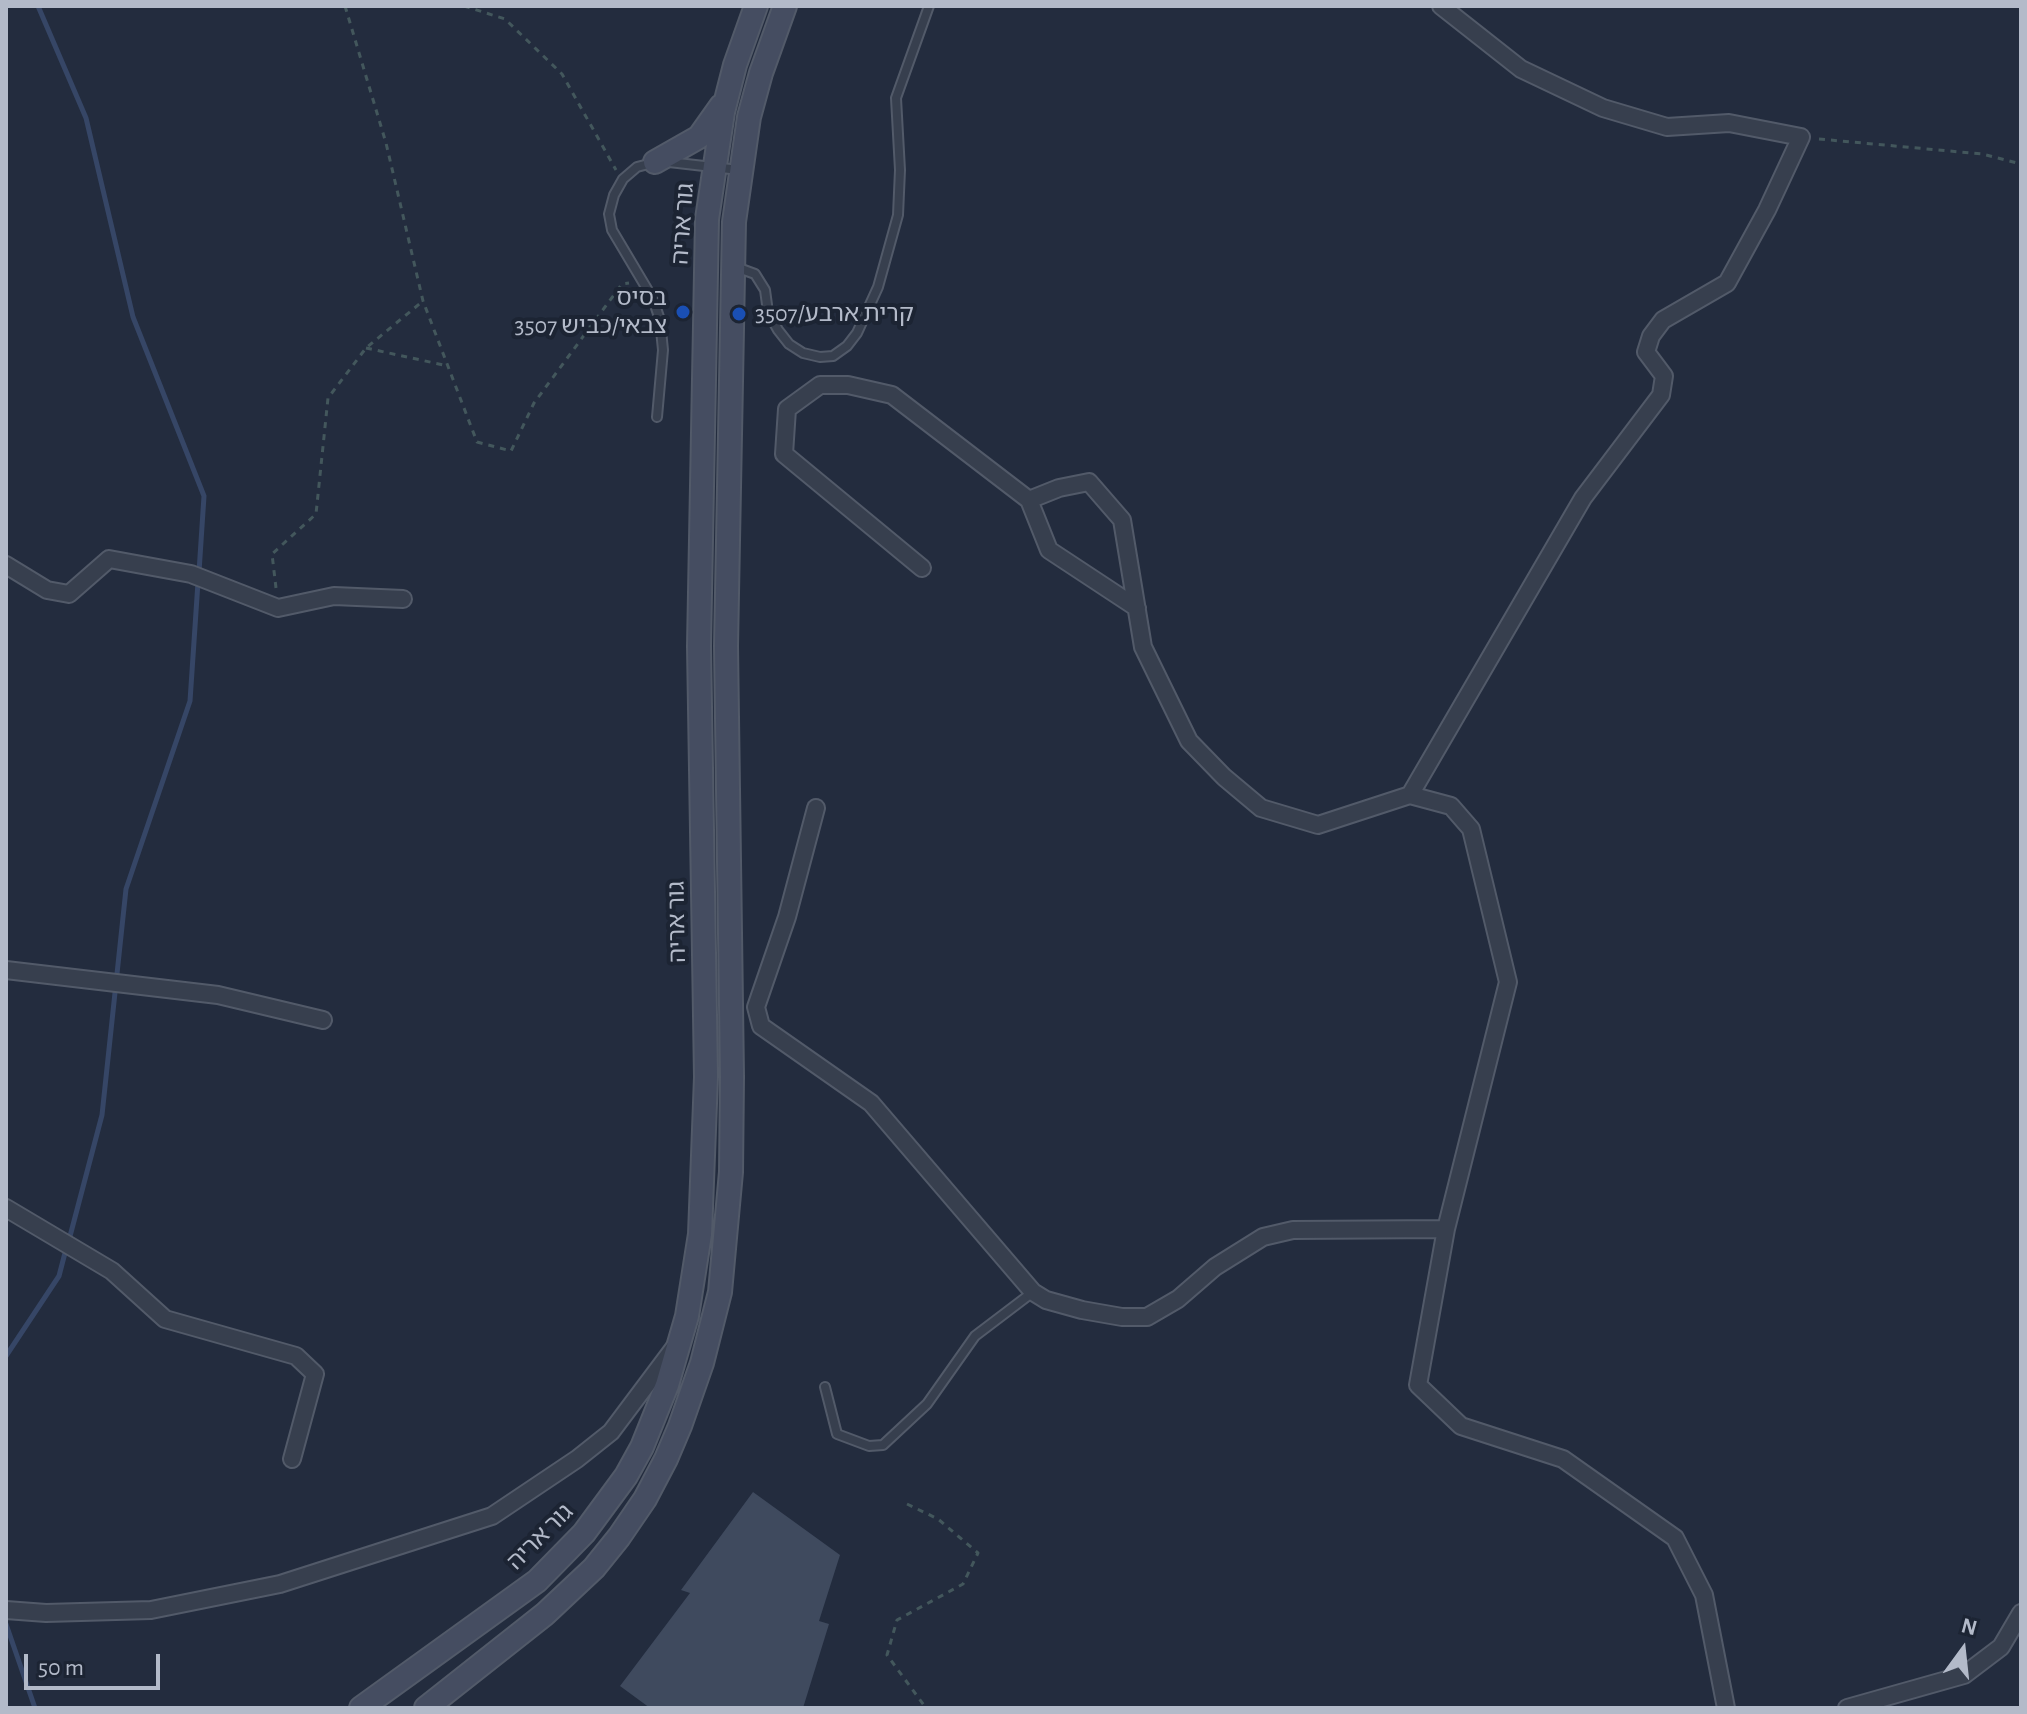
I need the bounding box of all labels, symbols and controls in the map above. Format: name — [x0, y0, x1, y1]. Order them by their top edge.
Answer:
street label: גור אריה — [666, 182, 700, 266]
place label: בסיס צבאי/כביש 3507 — [515, 284, 667, 340]
place label: קרית ארבע/3507 — [755, 300, 914, 328]
marker: בסיס צבאי/כביש 3507 — [674, 303, 692, 321]
marker: קרית ארבע/3507 — [730, 305, 748, 323]
street label: גור אריה — [662, 881, 692, 963]
street label: גור אריה — [501, 1498, 579, 1576]
north arrow — [1923, 1610, 2003, 1690]
text: N — [1959, 1614, 1979, 1639]
scale bar — [28, 1638, 164, 1688]
text: 50 m — [38, 1656, 84, 1680]

